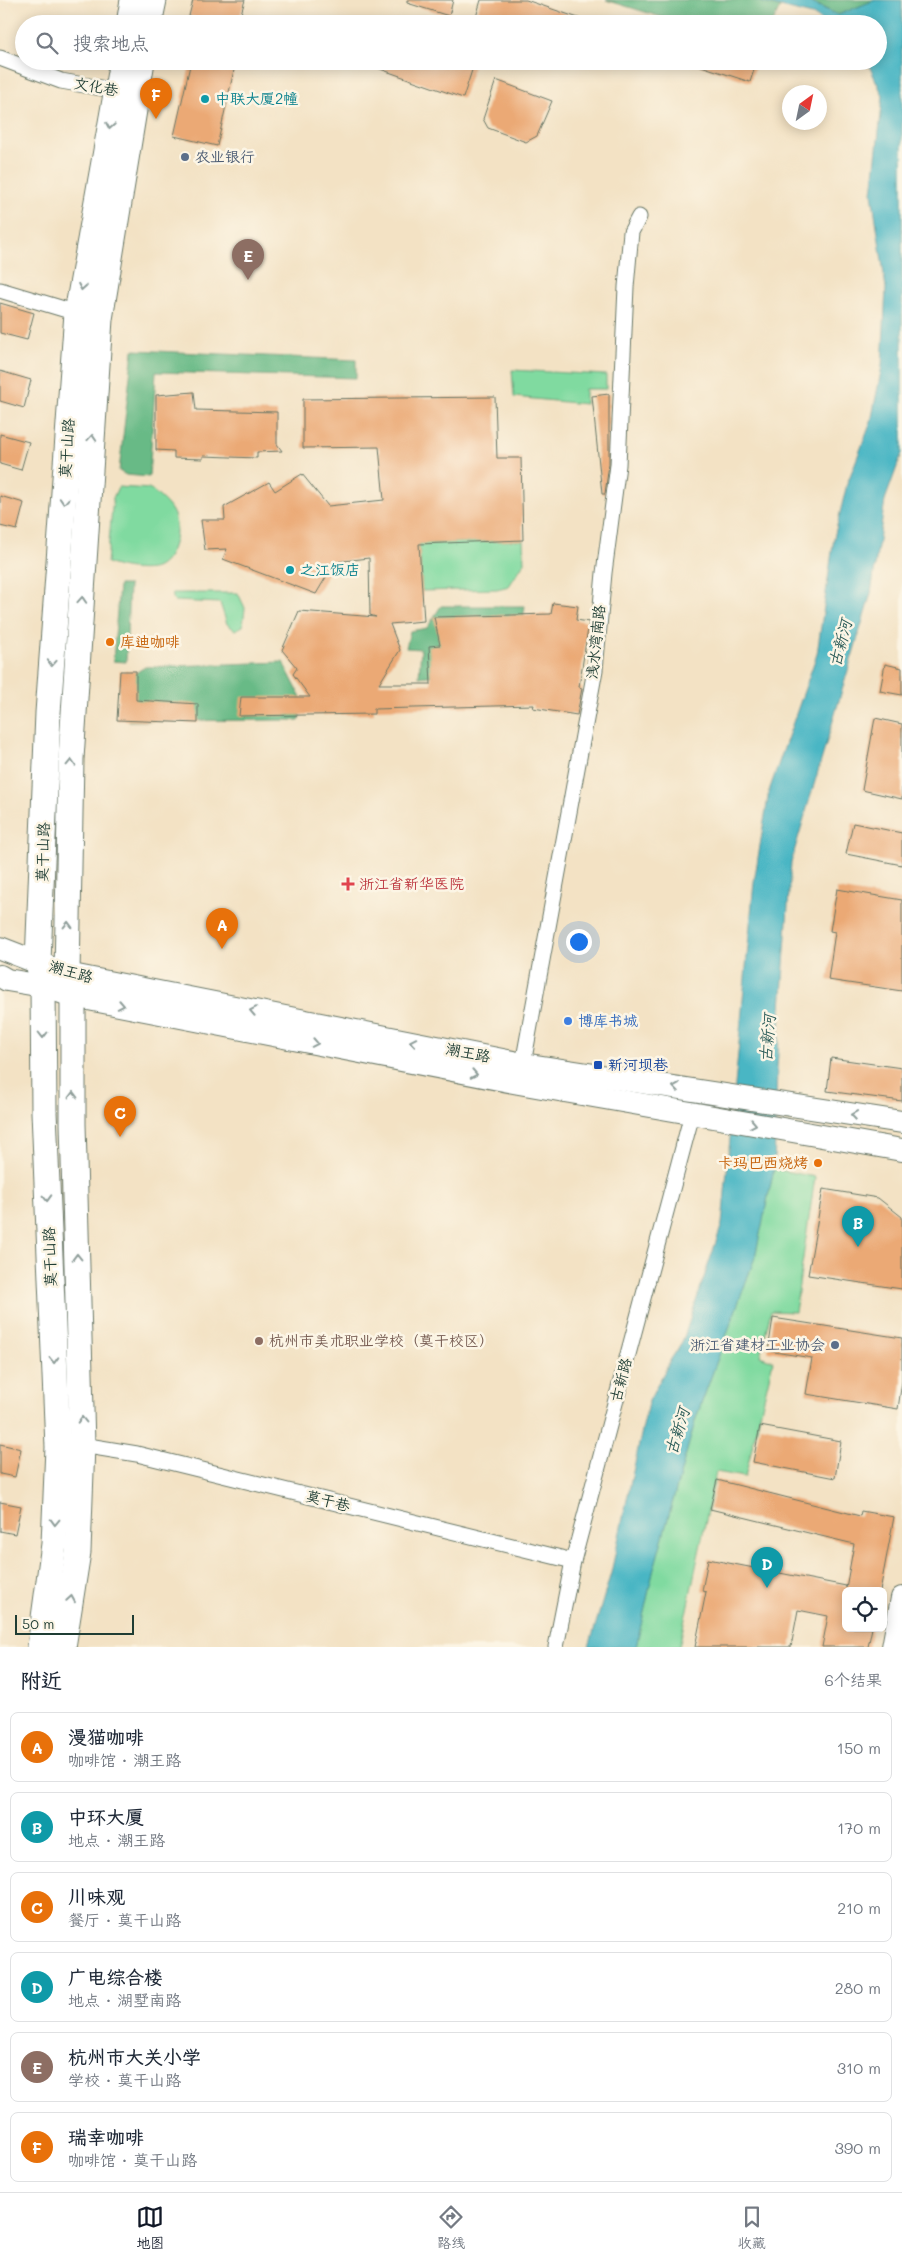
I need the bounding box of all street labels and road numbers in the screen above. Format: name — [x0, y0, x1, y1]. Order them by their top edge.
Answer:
street label: 文化巷 — [72, 72, 120, 100]
street label: 莫干山路 — [54, 417, 78, 479]
street label: 浅水湾南路 — [581, 604, 609, 680]
street label: 莫干山路 — [31, 822, 53, 882]
street label: 潮王路 — [47, 955, 96, 987]
street label: 潮王路 — [444, 1038, 492, 1066]
street label: 莫干山路 — [38, 1227, 60, 1287]
street label: 古新路 — [605, 1355, 636, 1404]
street label: 莫干巷 — [304, 1485, 353, 1515]

